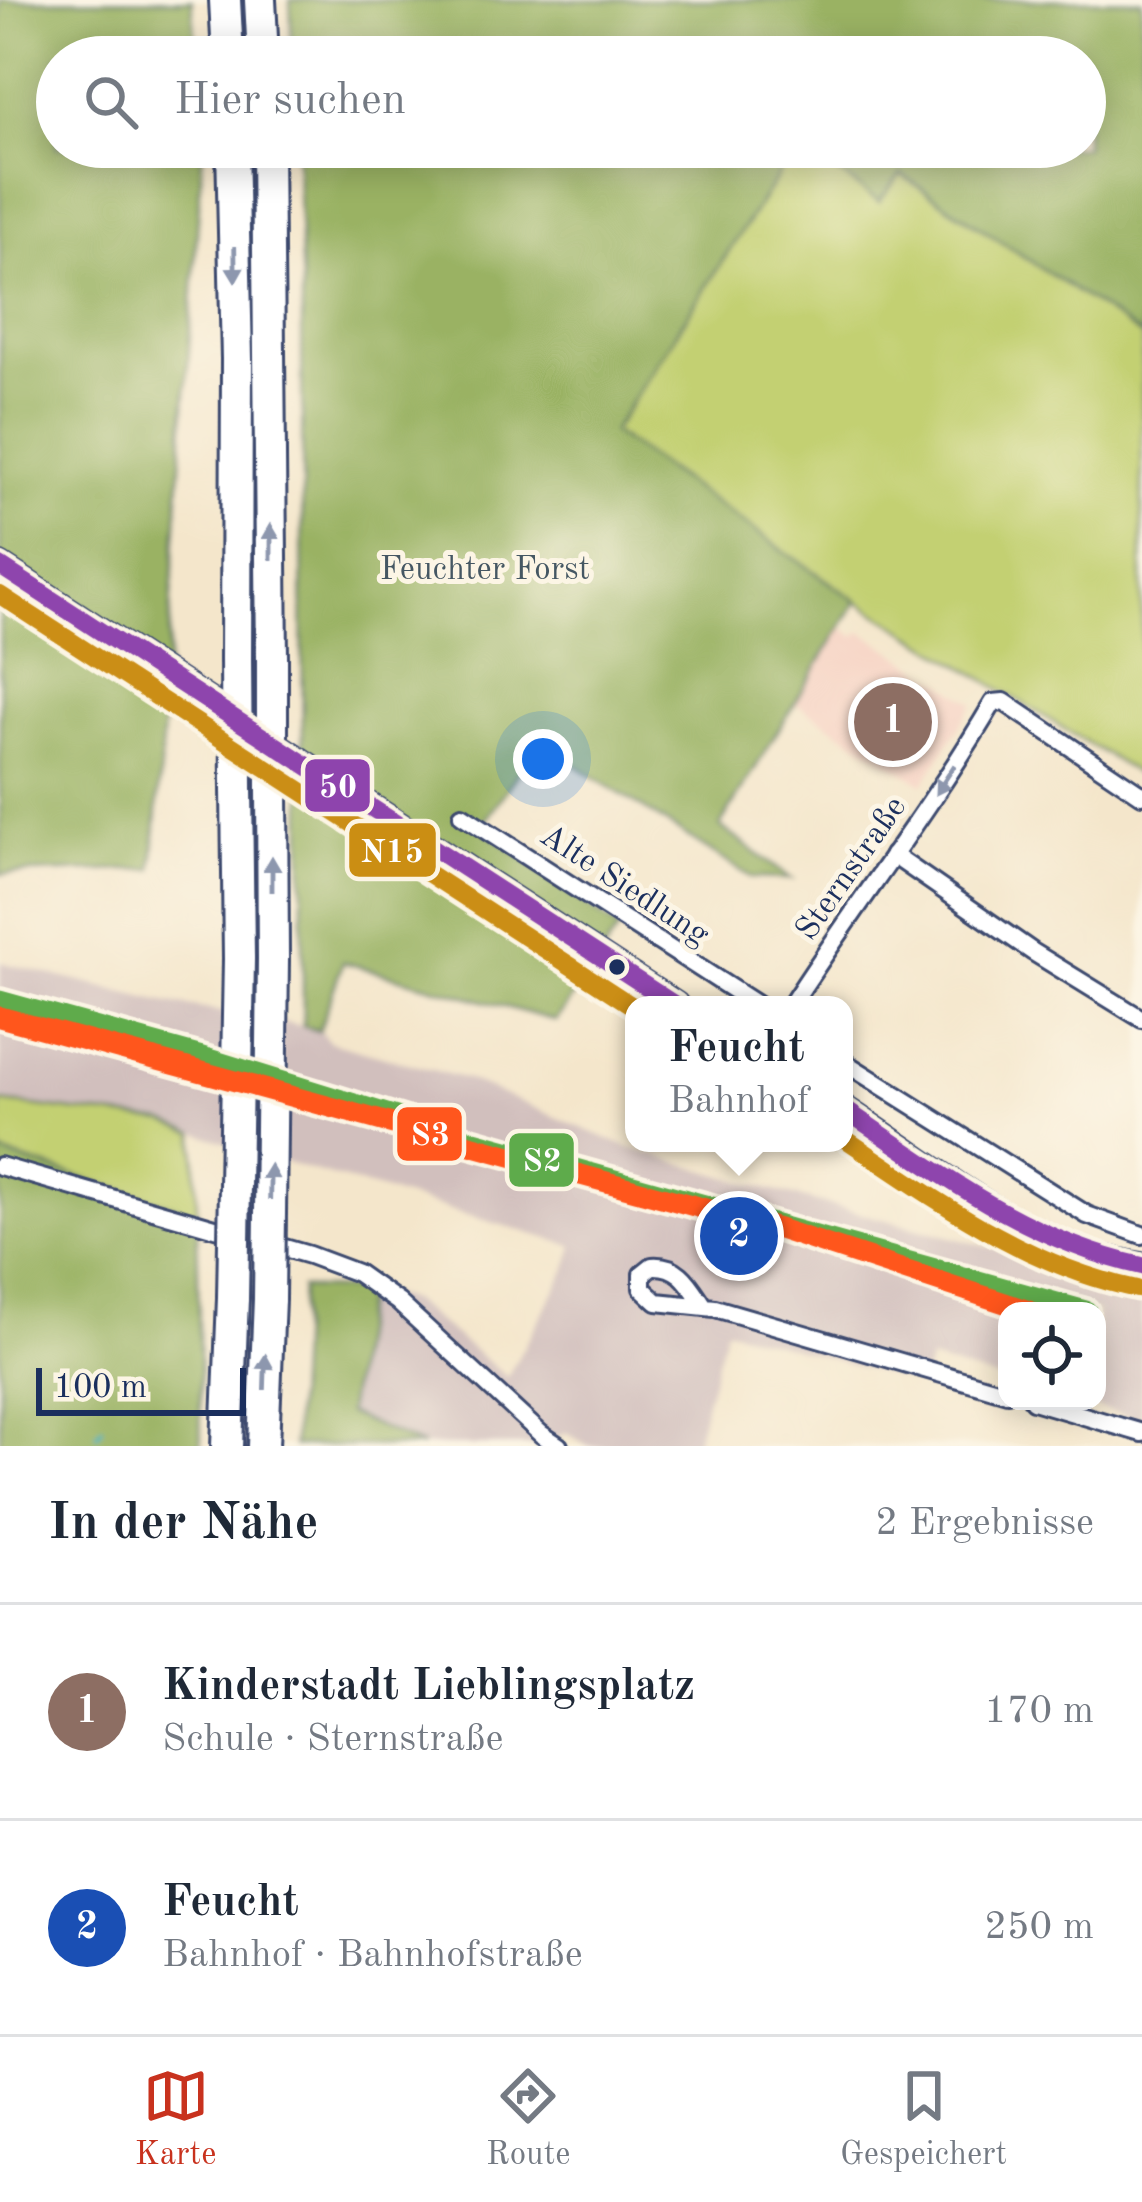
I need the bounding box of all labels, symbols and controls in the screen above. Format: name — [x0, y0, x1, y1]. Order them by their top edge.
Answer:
search box — [36, 36, 1106, 168]
icon: search — [78, 69, 144, 135]
text: Hier suchen — [174, 79, 406, 124]
one-way arrow — [225, 246, 244, 284]
one-way arrow — [261, 522, 281, 560]
park label: Feuchter Forst — [380, 554, 590, 587]
pin: 1 — [854, 677, 932, 767]
your location — [513, 729, 573, 789]
line badge: 50 — [303, 757, 372, 814]
one-way arrow — [935, 763, 957, 796]
text: 50 — [319, 772, 357, 805]
street label: Sternstraße — [791, 791, 913, 947]
street label: Alte Siedlung — [534, 819, 715, 953]
line badge: N15 — [347, 821, 438, 879]
text: N15 — [360, 837, 424, 870]
one-way arrow — [262, 854, 282, 892]
unlabelled marker — [606, 956, 628, 978]
popup — [625, 996, 853, 1152]
text: Feucht — [668, 1027, 805, 1072]
text: Bahnhof — [668, 1082, 810, 1121]
line badge: S3 — [395, 1105, 464, 1163]
text: S3 — [410, 1120, 450, 1153]
line badge: S2 — [507, 1131, 576, 1189]
text: S2 — [522, 1146, 562, 1179]
one-way arrow — [261, 1162, 280, 1200]
pin: 2 — [700, 1191, 778, 1281]
map controls — [998, 1302, 1106, 1410]
button: locate — [998, 1302, 1106, 1410]
one-way arrow — [256, 1352, 275, 1390]
scale bar — [36, 1362, 246, 1415]
text: 100 m — [54, 1372, 147, 1405]
text: In der Nähe — [48, 1499, 319, 1550]
text: 2 Ergebnisse — [875, 1504, 1094, 1543]
text: Kinderstadt Lieblingsplatz — [162, 1665, 695, 1710]
text: 1 — [76, 1692, 98, 1731]
text: 170 m — [984, 1692, 1094, 1731]
text: Schule · Sternstraße — [162, 1720, 504, 1759]
text: Feucht — [162, 1881, 299, 1926]
text: 2 — [76, 1908, 98, 1947]
text: 250 m — [984, 1908, 1094, 1947]
text: Bahnhof · Bahnhofstraße — [162, 1936, 583, 1975]
tab: Karte — [135, 2063, 216, 2176]
tab: Route — [486, 2063, 570, 2176]
tab: Gespeichert — [840, 2063, 1007, 2176]

